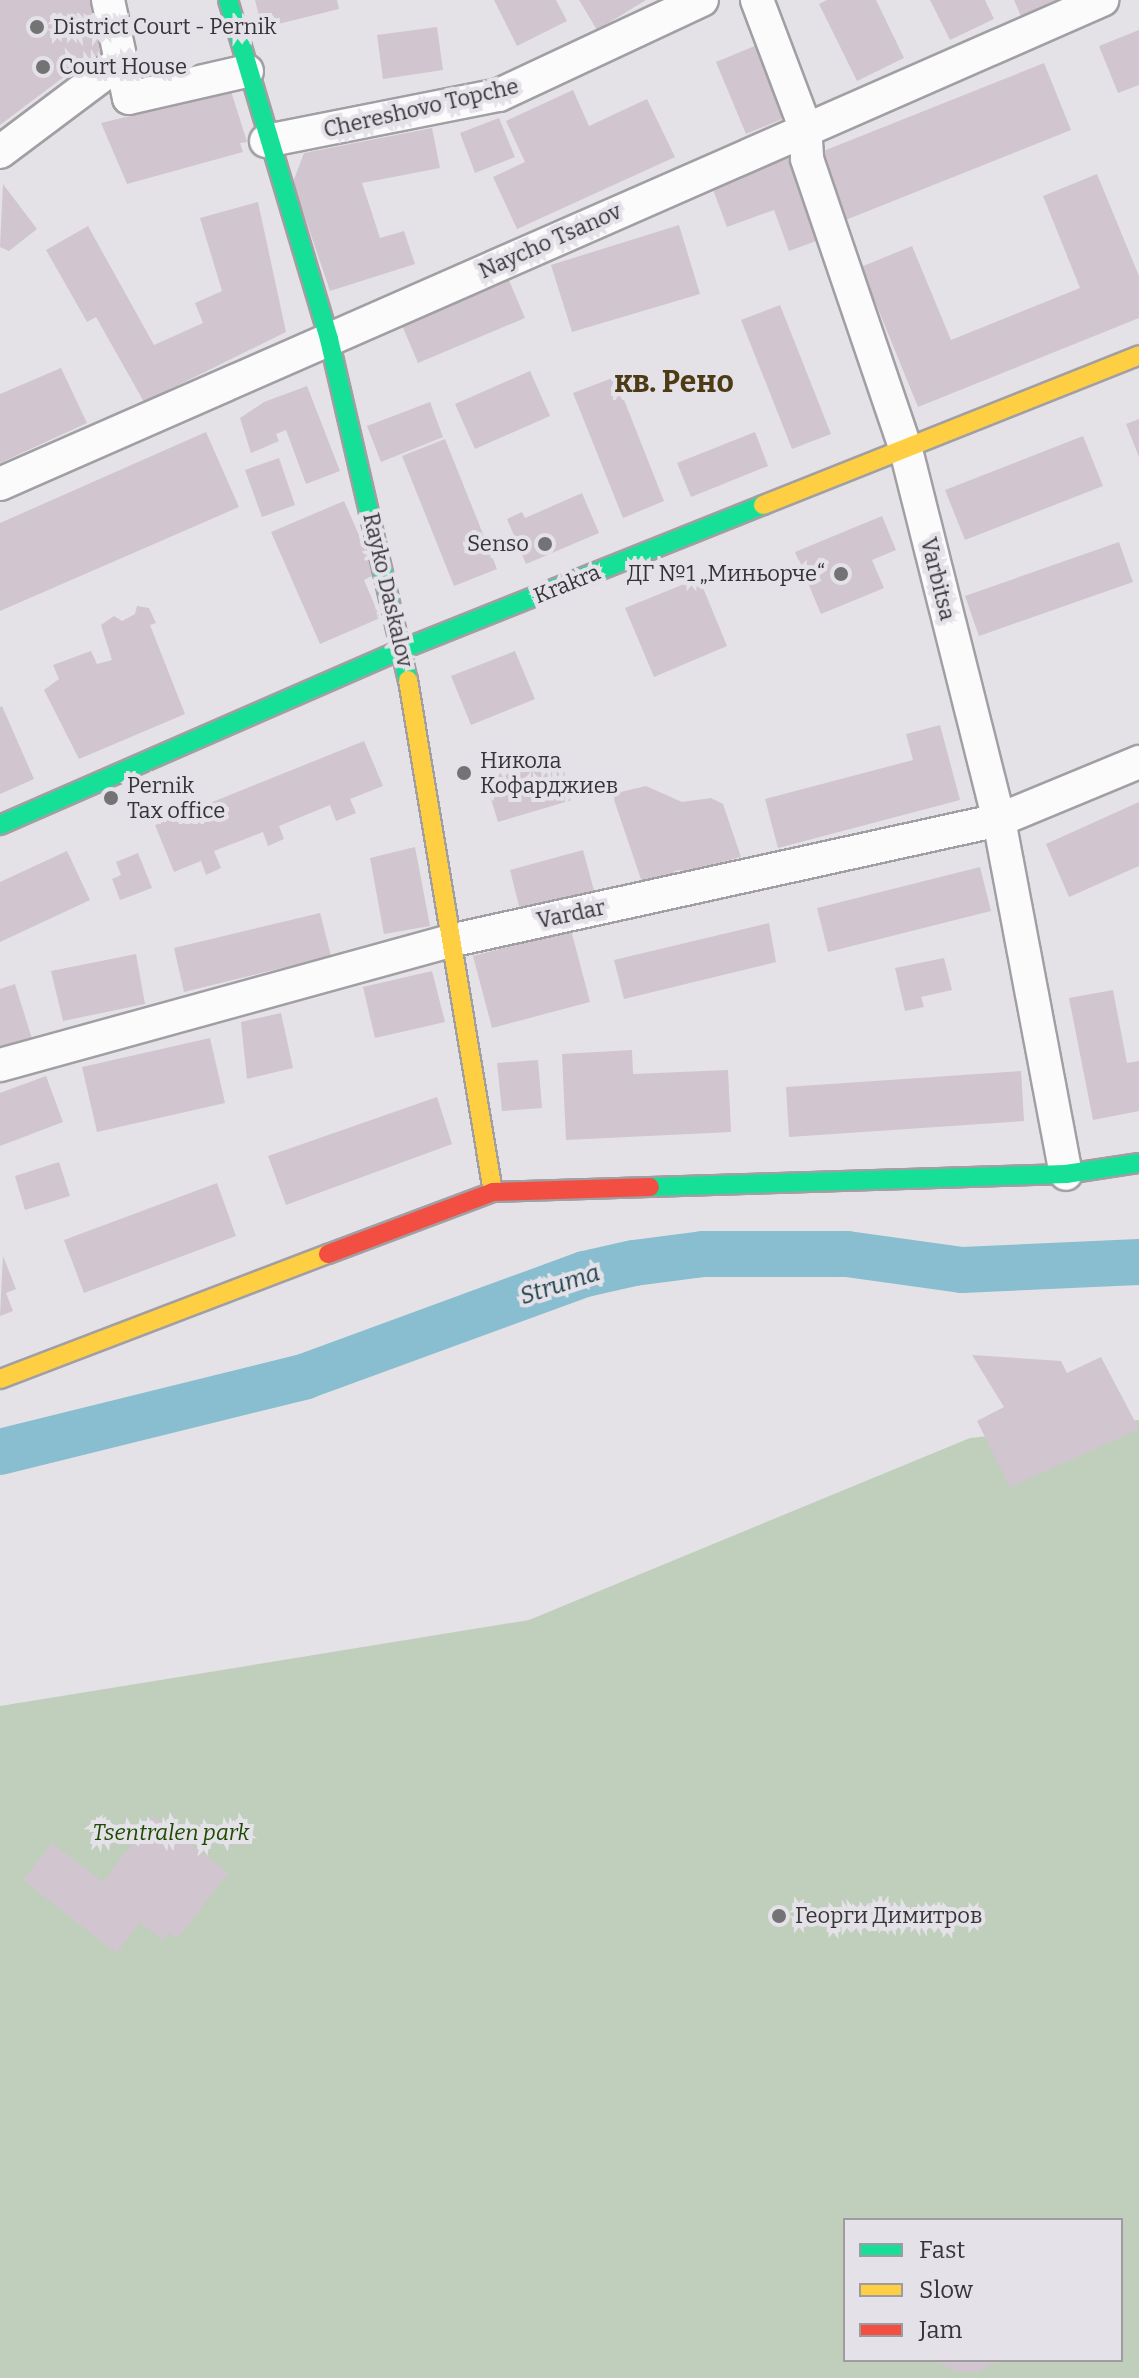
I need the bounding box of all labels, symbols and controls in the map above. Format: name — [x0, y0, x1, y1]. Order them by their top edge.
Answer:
place label: District Court - Pernik — [53, 14, 276, 40]
marker: District Court - Pernik — [28, 18, 46, 36]
place label: Court House — [59, 54, 187, 80]
marker: Court House — [34, 58, 52, 76]
street label: Chereshovo Topche — [321, 73, 521, 143]
street label: Naycho Tsanov — [475, 198, 625, 284]
district label: кв. Рено — [614, 364, 734, 400]
street label: Rayko Daskalov — [357, 510, 419, 670]
place label: Senso — [467, 531, 529, 557]
marker: Senso — [536, 535, 554, 553]
street label: Varbitsa — [915, 535, 961, 623]
street label: Krakra — [530, 559, 604, 609]
place label: ДГ №1 „Миньорче“ — [627, 561, 825, 587]
marker: ДГ №1 „Миньорче“ — [832, 565, 850, 583]
place label: Никола Кофарджиев — [480, 747, 618, 798]
marker: Никола Кофарджиев — [455, 764, 473, 782]
place label: Pernik Tax office — [127, 772, 225, 824]
marker: Pernik Tax office — [102, 789, 120, 807]
street label: Vardar — [534, 894, 608, 934]
water label: Struma — [516, 1259, 604, 1311]
park label: Tsentralen park — [93, 1820, 249, 1846]
place label: Георги Димитров — [795, 1903, 982, 1929]
marker: Георги Димитров — [770, 1907, 788, 1925]
legend — [843, 2218, 1123, 2362]
text: Fast — [919, 2236, 965, 2264]
text: Slow — [919, 2276, 973, 2304]
text: Jam — [919, 2316, 962, 2344]

